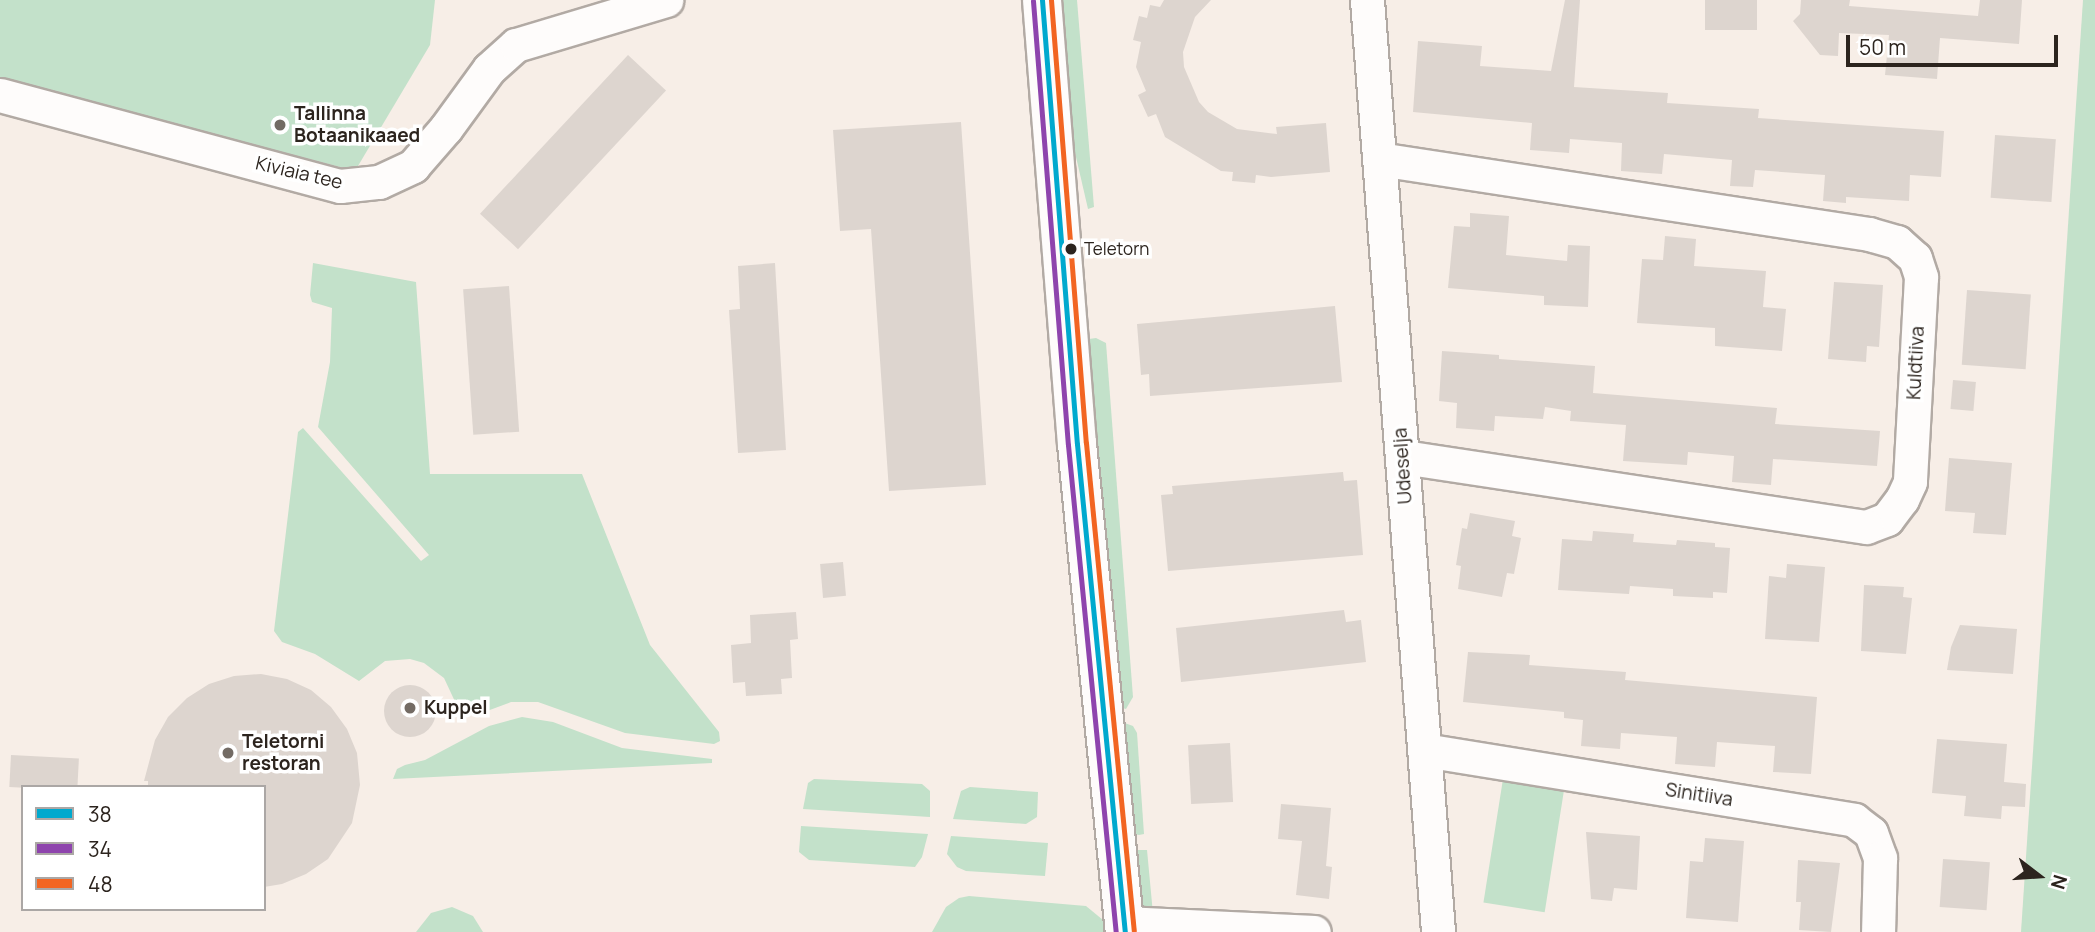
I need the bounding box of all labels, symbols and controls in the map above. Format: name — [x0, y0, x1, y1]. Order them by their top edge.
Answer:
scale bar — [1850, 21, 2062, 65]
text: 50 m — [1859, 33, 1906, 61]
place label: Tallinna Botaanikaaed — [294, 103, 420, 147]
marker: Tallinna Botaanikaaed — [272, 117, 288, 133]
street label: Kiviaia tee — [253, 152, 345, 194]
place label: Teletorn — [1084, 239, 1149, 259]
marker: Teletorn — [1064, 242, 1078, 256]
street label: Kuldtiiva — [1903, 326, 1929, 400]
street label: Udeselja — [1389, 427, 1417, 505]
place label: Kuppel — [424, 697, 488, 719]
marker: Kuppel — [402, 700, 418, 716]
place label: Teletorni restoran — [242, 731, 324, 775]
marker: Teletorni restoran — [220, 745, 236, 761]
street label: Sinitiiva — [1664, 778, 1734, 812]
legend — [21, 785, 266, 911]
text: 38 — [88, 800, 112, 828]
text: 34 — [88, 835, 112, 863]
north arrow — [2004, 841, 2074, 911]
text: 48 — [88, 870, 113, 898]
text: N — [2045, 872, 2074, 892]

